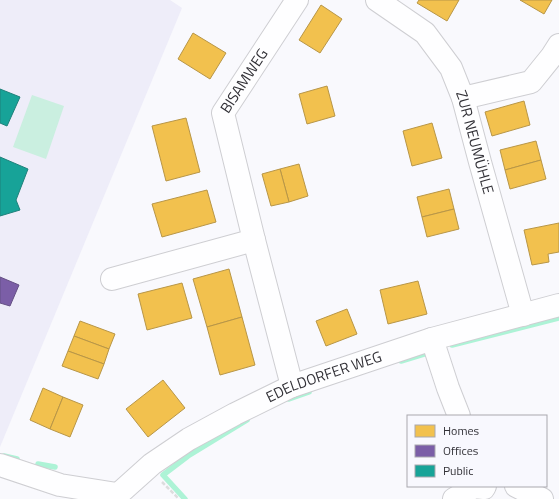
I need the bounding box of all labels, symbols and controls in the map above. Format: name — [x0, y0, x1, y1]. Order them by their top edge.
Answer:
street label: BISAMWEG — [214, 44, 273, 118]
street label: ZUR NEUMÜHLE — [450, 87, 500, 197]
street label: EDELDORFER WEG — [262, 345, 385, 408]
legend — [407, 415, 547, 487]
text: Homes — [443, 421, 479, 440]
text: Offices — [443, 441, 479, 460]
text: Public — [443, 461, 473, 480]

